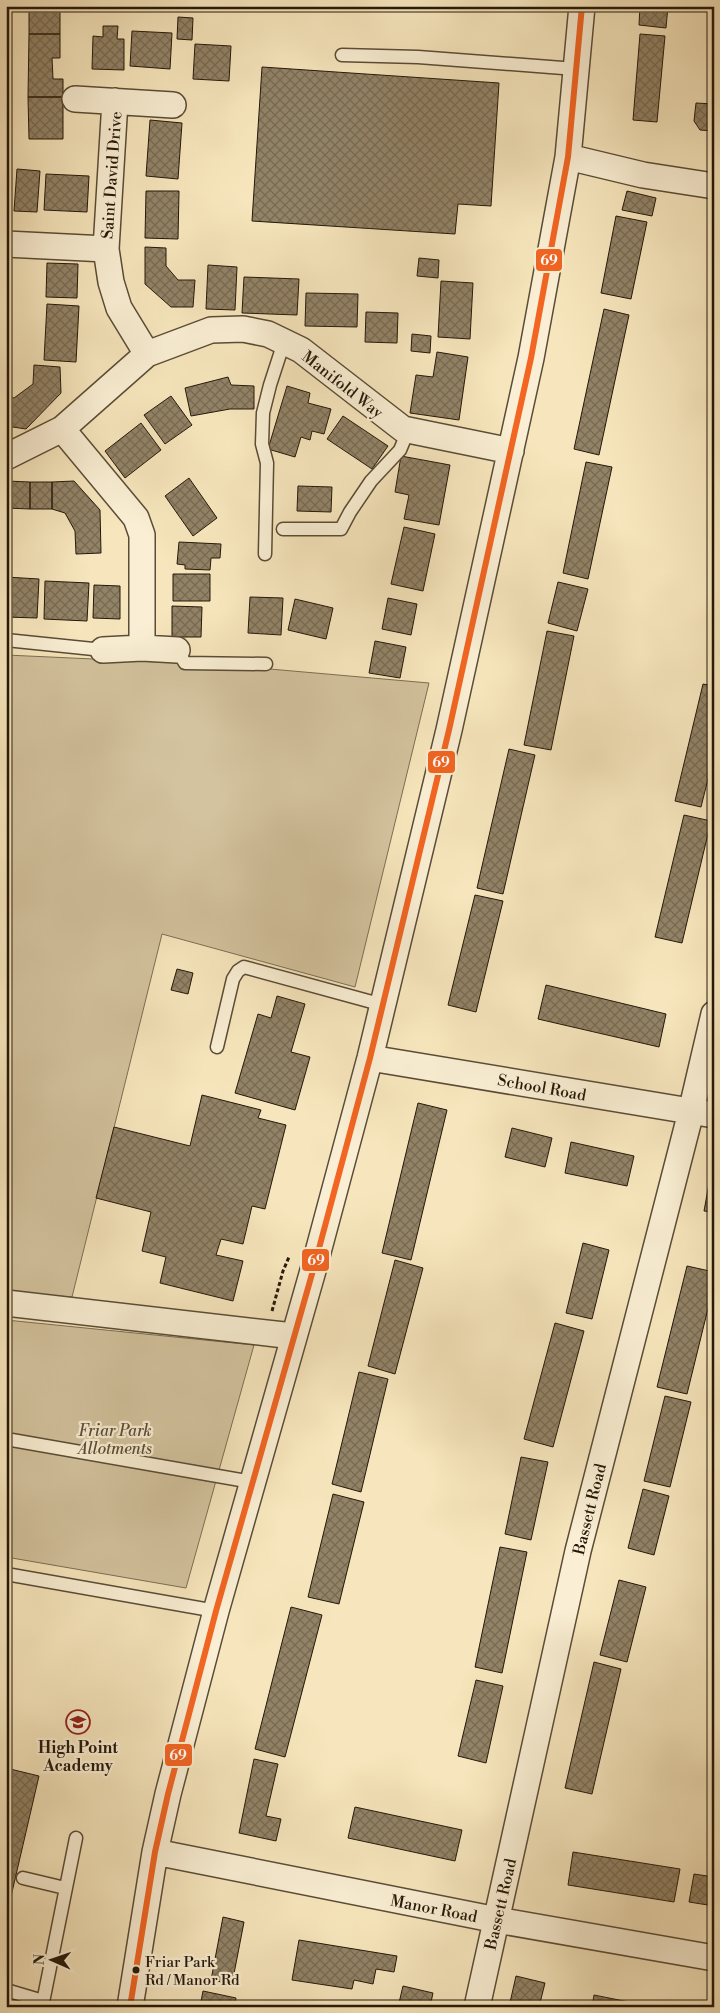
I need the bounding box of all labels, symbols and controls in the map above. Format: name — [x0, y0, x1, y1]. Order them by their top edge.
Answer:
street label: Saint David Drive — [98, 111, 126, 240]
line badge: 69 — [535, 248, 563, 272]
text: 69 — [540, 252, 558, 270]
street label: Manifold Way — [298, 347, 387, 423]
line badge: 69 — [427, 750, 456, 774]
text: 69 — [432, 754, 450, 772]
street label: School Road — [496, 1070, 588, 1106]
line badge: 69 — [301, 1248, 330, 1272]
text: 69 — [307, 1252, 325, 1270]
park label: Friar Park Allotments — [76, 1421, 152, 1459]
street label: Bassett Road — [569, 1462, 611, 1558]
school or university icon: High Point Academy — [65, 1709, 91, 1735]
place label: High Point Academy — [38, 1738, 118, 1776]
line badge: 69 — [164, 1743, 193, 1767]
text: 69 — [169, 1747, 187, 1765]
street label: Bassett Road — [481, 1857, 521, 1953]
street label: Manor Road — [389, 1891, 479, 1927]
north arrow — [28, 1936, 78, 1986]
place label: Friar Park Rd / Manor Rd — [145, 1953, 240, 1990]
text: N — [31, 1954, 49, 1965]
marker: Friar Park Rd / Manor Rd — [131, 1965, 141, 1975]

